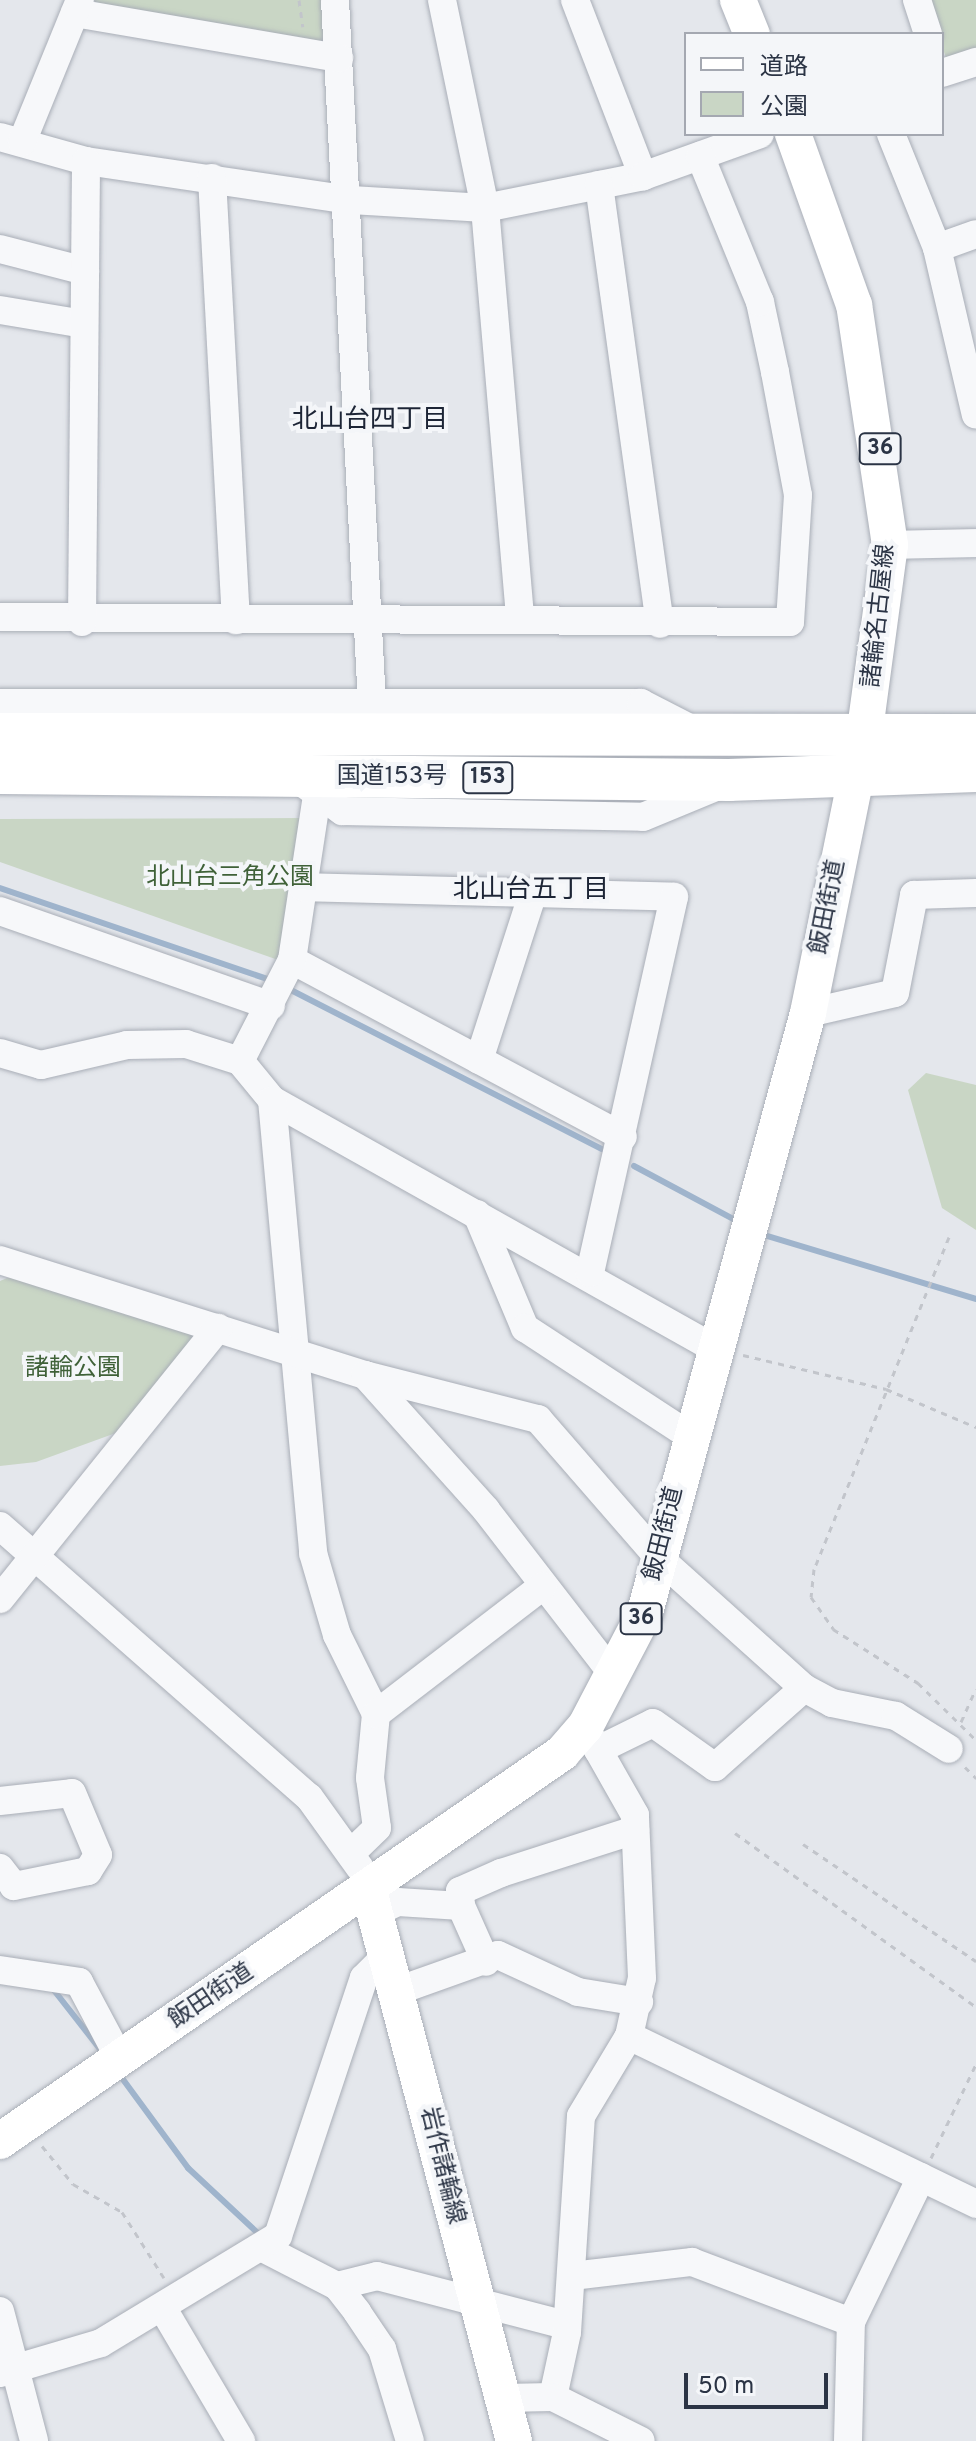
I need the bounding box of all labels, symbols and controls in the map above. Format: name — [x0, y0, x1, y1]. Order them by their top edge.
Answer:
legend — [684, 32, 944, 136]
text: 道路 — [760, 53, 808, 83]
text: 公園 — [760, 93, 808, 123]
district label: 北山台四丁目 — [292, 405, 448, 437]
road number: 36 — [858, 431, 902, 467]
street label: 諸輪名古屋線 — [858, 543, 902, 689]
road number: 153 — [462, 760, 514, 796]
street label: 国道153号 — [337, 764, 447, 792]
street label: 飯田街道 — [806, 857, 852, 957]
park label: 北山台三角公園 — [146, 865, 314, 893]
district label: 北山台五丁目 — [453, 875, 609, 907]
park label: 諸輪公園 — [25, 1356, 121, 1384]
street label: 飯田街道 — [639, 1484, 691, 1584]
road number: 36 — [619, 1601, 663, 1637]
street label: 飯田街道 — [164, 1958, 260, 2036]
street label: 岩作諸輪線 — [413, 2104, 469, 2228]
scale bar — [688, 2357, 832, 2407]
text: 50 m — [698, 2372, 754, 2402]

